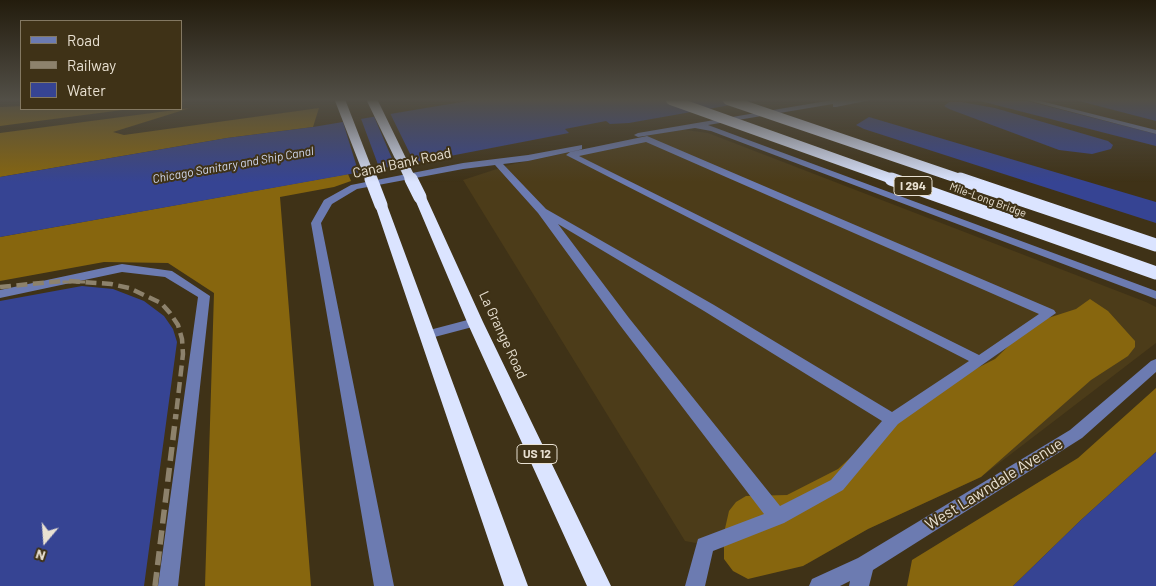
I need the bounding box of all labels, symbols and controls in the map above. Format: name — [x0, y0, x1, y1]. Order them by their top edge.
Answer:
legend — [20, 20, 182, 110]
text: Road — [67, 31, 100, 49]
text: Railway — [67, 56, 116, 74]
text: Water — [67, 81, 106, 99]
water label: Chicago Sanitary and Ship Canal — [151, 144, 315, 186]
street label: Canal Bank Road — [351, 144, 453, 182]
road number: I 294 — [894, 177, 932, 196]
street label: Mile-Long Bridge — [948, 180, 1028, 220]
street label: La Grange Road — [475, 288, 531, 382]
street label: West Lawndale Avenue — [922, 434, 1066, 534]
road number: US 12 — [517, 444, 557, 464]
north arrow — [20, 516, 70, 566]
text: N — [33, 546, 47, 565]

